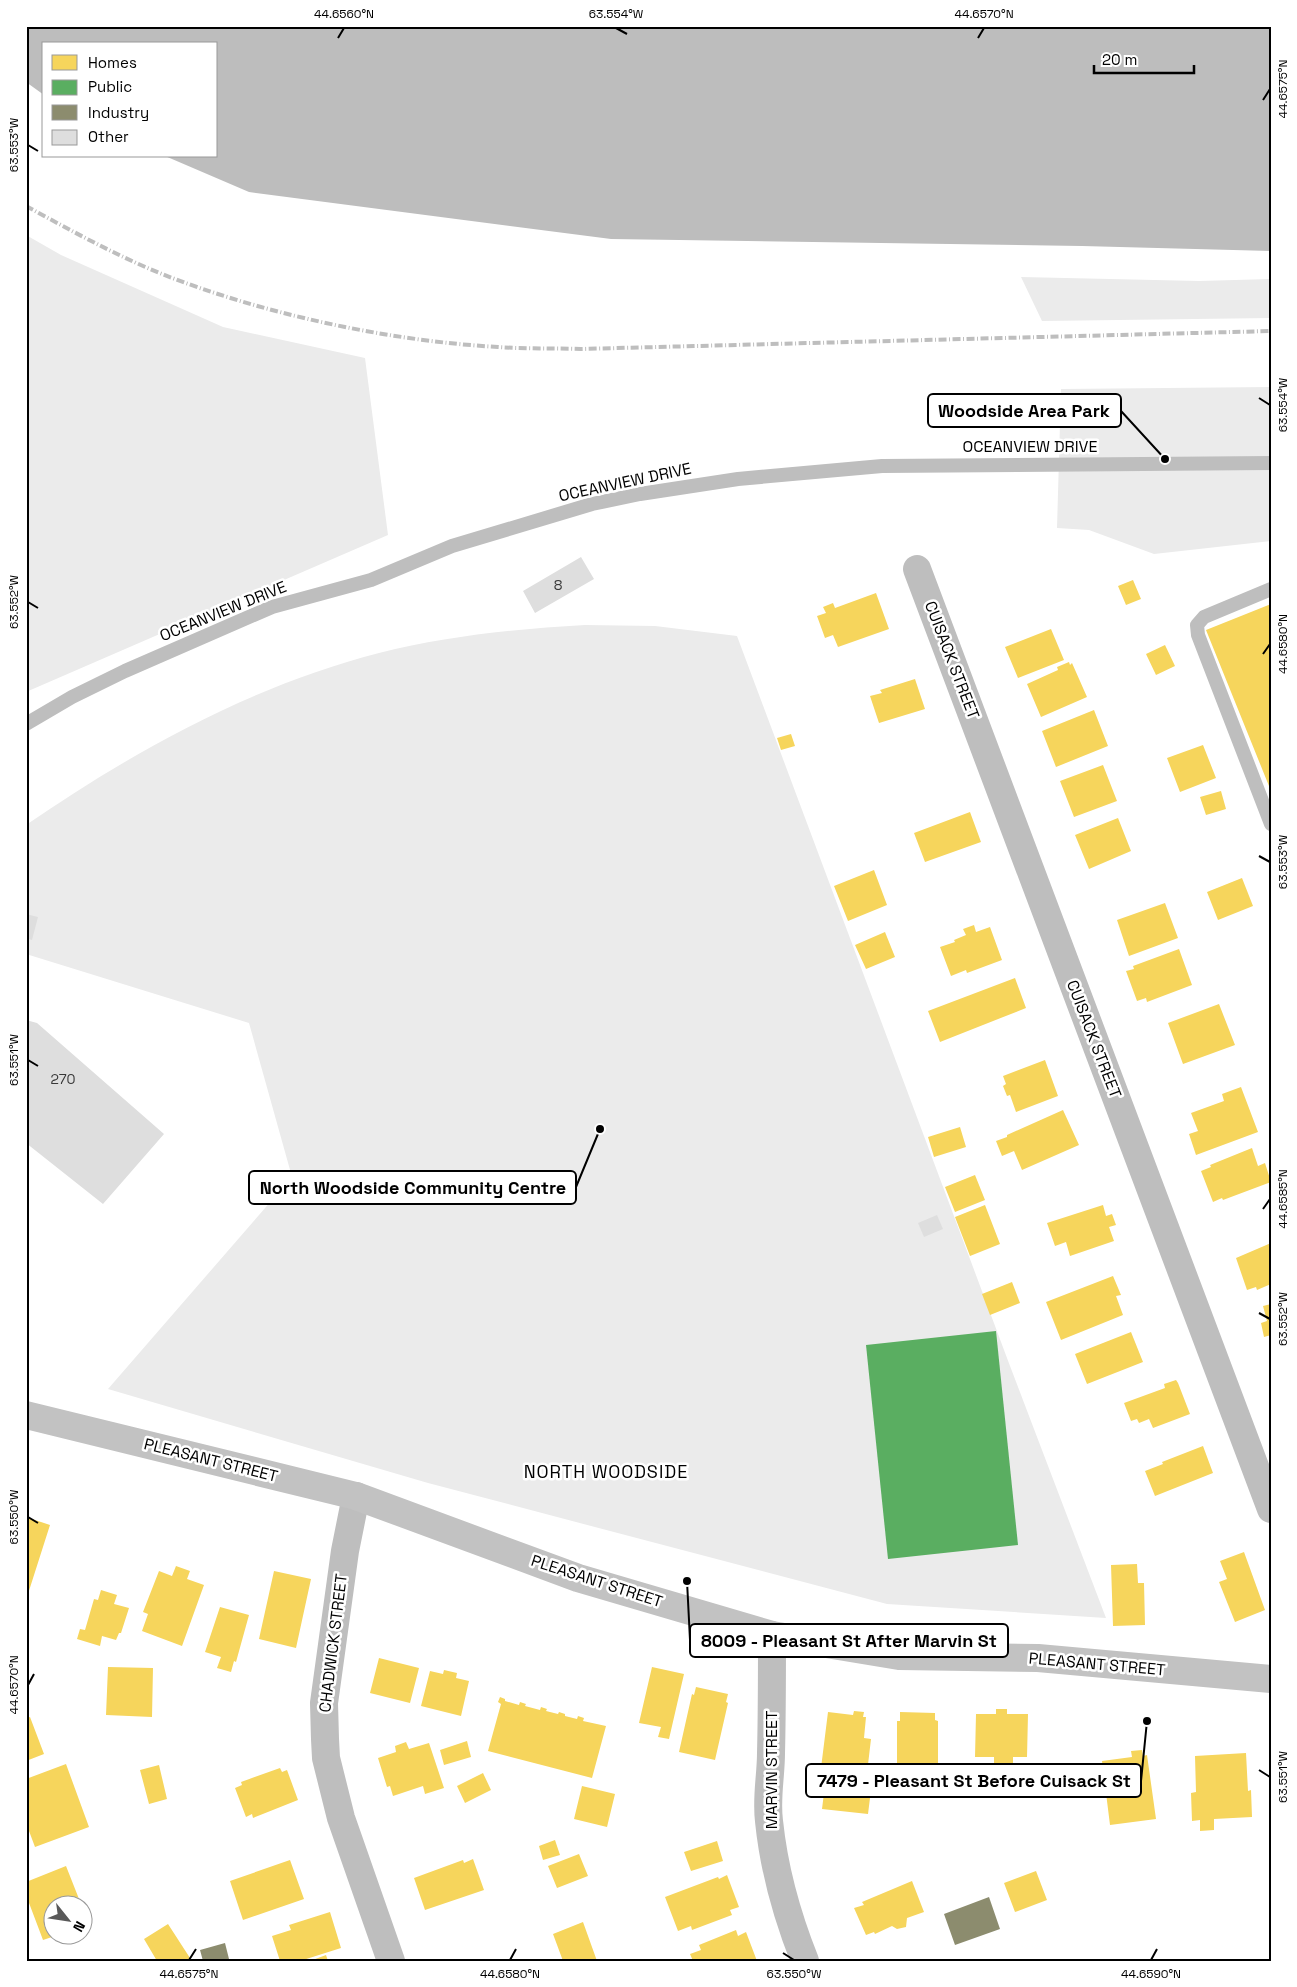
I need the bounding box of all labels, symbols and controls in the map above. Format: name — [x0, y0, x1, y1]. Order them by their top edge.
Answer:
text: 44.6560°N — [314, 6, 374, 22]
text: 63.554°W — [589, 6, 644, 22]
text: 44.6570°N — [954, 6, 1014, 22]
legend — [42, 42, 218, 158]
scale bar — [1094, 42, 1194, 74]
text: 20 m — [1102, 50, 1137, 69]
text: Homes — [88, 53, 137, 72]
text: 44.6575°N — [1275, 60, 1291, 118]
text: Public — [88, 77, 132, 96]
text: Industry — [88, 103, 149, 122]
text: 63.553°W — [6, 117, 22, 172]
text: Other — [88, 127, 129, 146]
text: 63.554°W — [1275, 377, 1291, 432]
callout: Woodside Area Park — [928, 394, 1121, 427]
text: Woodside Area Park — [938, 399, 1110, 422]
street label: OCEANVIEW DRIVE — [962, 436, 1098, 457]
street label: OCEANVIEW DRIVE — [557, 458, 693, 506]
text: 63.552°W — [6, 574, 22, 629]
street label: OCEANVIEW DRIVE — [156, 576, 290, 646]
house number: 8 — [554, 576, 563, 594]
street label: CUISACK STREET — [920, 598, 984, 722]
text: 44.6580°N — [1275, 614, 1291, 674]
text: 63.553°W — [1275, 834, 1291, 889]
street label: CUISACK STREET — [1062, 977, 1126, 1101]
text: 63.551°W — [6, 1034, 22, 1086]
house number: 270 — [50, 1070, 76, 1088]
text: 44.6585°N — [1275, 1169, 1291, 1229]
callout: North Woodside Community Centre — [249, 1171, 576, 1204]
text: North Woodside Community Centre — [260, 1176, 566, 1199]
text: 63.552°W — [1275, 1291, 1291, 1346]
street label: PLEASANT STREET — [142, 1433, 280, 1487]
district label: NORTH WOODSIDE — [524, 1460, 688, 1483]
text: 63.550°W — [6, 1489, 22, 1544]
street label: PLEASANT STREET — [529, 1550, 665, 1612]
street label: CHADWICK STREET — [314, 1572, 352, 1714]
callout: 8009 - Pleasant St After Marvin St — [690, 1624, 1008, 1657]
text: 8009 - Pleasant St After Marvin St — [701, 1629, 997, 1652]
street label: PLEASANT STREET — [1028, 1648, 1166, 1680]
text: 44.6570°N — [6, 1655, 22, 1715]
street label: MARVIN STREET — [761, 1711, 782, 1829]
text: 63.551°W — [1275, 1751, 1291, 1803]
callout: 7479 - Pleasant St Before Cuisack St — [806, 1764, 1141, 1797]
text: 7479 - Pleasant St Before Cuisack St — [817, 1769, 1131, 1792]
north arrow — [42, 1894, 92, 1944]
text: N — [69, 1918, 89, 1935]
text: 44.6575°N — [160, 1966, 218, 1982]
text: 44.6580°N — [480, 1966, 540, 1982]
text: 63.550°W — [767, 1966, 822, 1982]
text: 44.6590°N — [1121, 1966, 1181, 1982]

